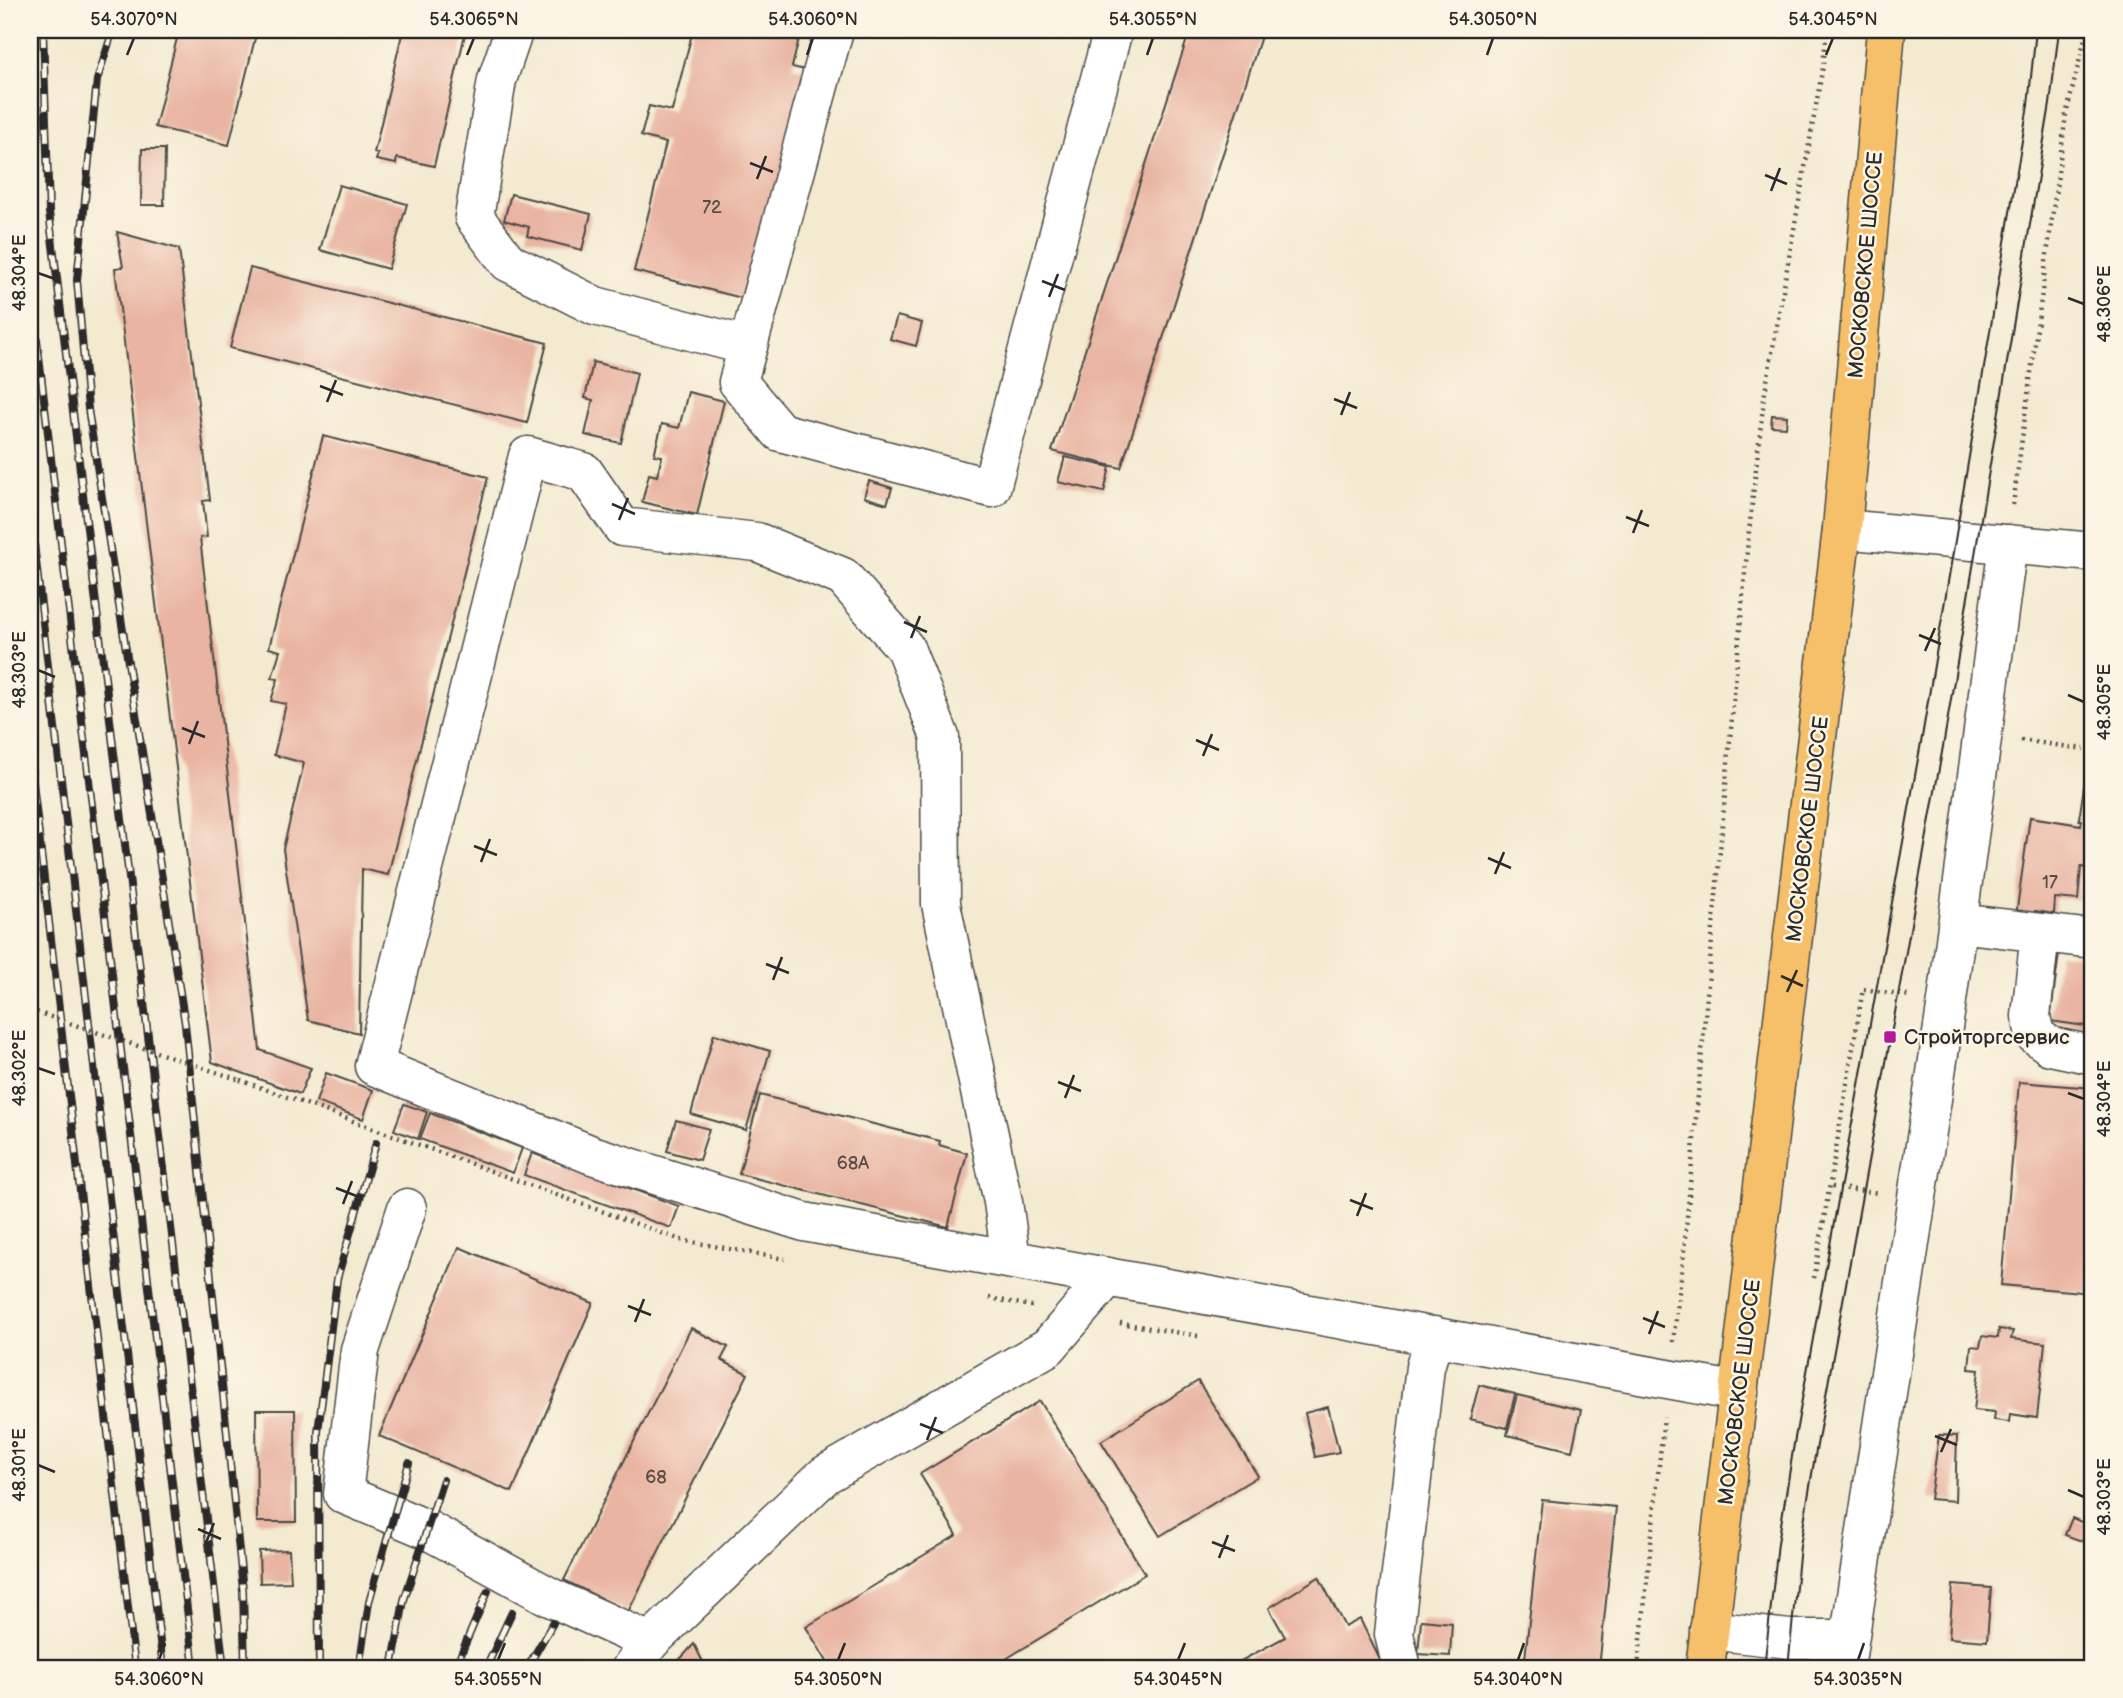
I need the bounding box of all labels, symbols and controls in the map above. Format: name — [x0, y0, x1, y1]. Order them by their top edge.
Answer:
text: 54.3070°N — [90, 9, 178, 30]
text: 54.3065°N — [429, 9, 519, 30]
text: 54.3060°N — [768, 9, 858, 30]
text: 54.3055°N — [1109, 9, 1197, 30]
text: 54.3050°N — [1448, 9, 1538, 30]
text: 54.3045°N — [1788, 9, 1878, 30]
street label: МОСКОВСКОЕ ШОССЕ — [1843, 151, 1888, 380]
house number: 72 — [702, 197, 722, 218]
text: 48.304°E — [9, 234, 30, 312]
text: 48.306°E — [2094, 265, 2115, 343]
text: 48.303°E — [9, 631, 30, 709]
text: 48.305°E — [2094, 663, 2115, 740]
street label: МОСКОВСКОЕ ШОССЕ — [1781, 715, 1834, 944]
house number: 17 — [2042, 872, 2058, 893]
place label: Стройторгсервис — [1904, 1025, 2069, 1050]
text: 48.302°E — [9, 1029, 30, 1106]
marker: Стройторгсервис — [1882, 1029, 1898, 1045]
text: 48.304°E — [2094, 1060, 2115, 1138]
house number: 68А — [837, 1153, 869, 1174]
street label: МОСКОВСКОЕ ШОССЕ — [1713, 1278, 1766, 1507]
text: 48.301°E — [9, 1428, 30, 1502]
text: 48.303°E — [2094, 1458, 2115, 1536]
house number: 68 — [645, 1467, 667, 1488]
text: 54.3060°N — [114, 1669, 204, 1690]
text: 54.3055°N — [454, 1669, 542, 1690]
text: 54.3050°N — [793, 1669, 883, 1690]
text: 54.3045°N — [1133, 1669, 1223, 1690]
text: 54.3040°N — [1473, 1669, 1563, 1690]
text: 54.3035°N — [1813, 1669, 1903, 1690]

